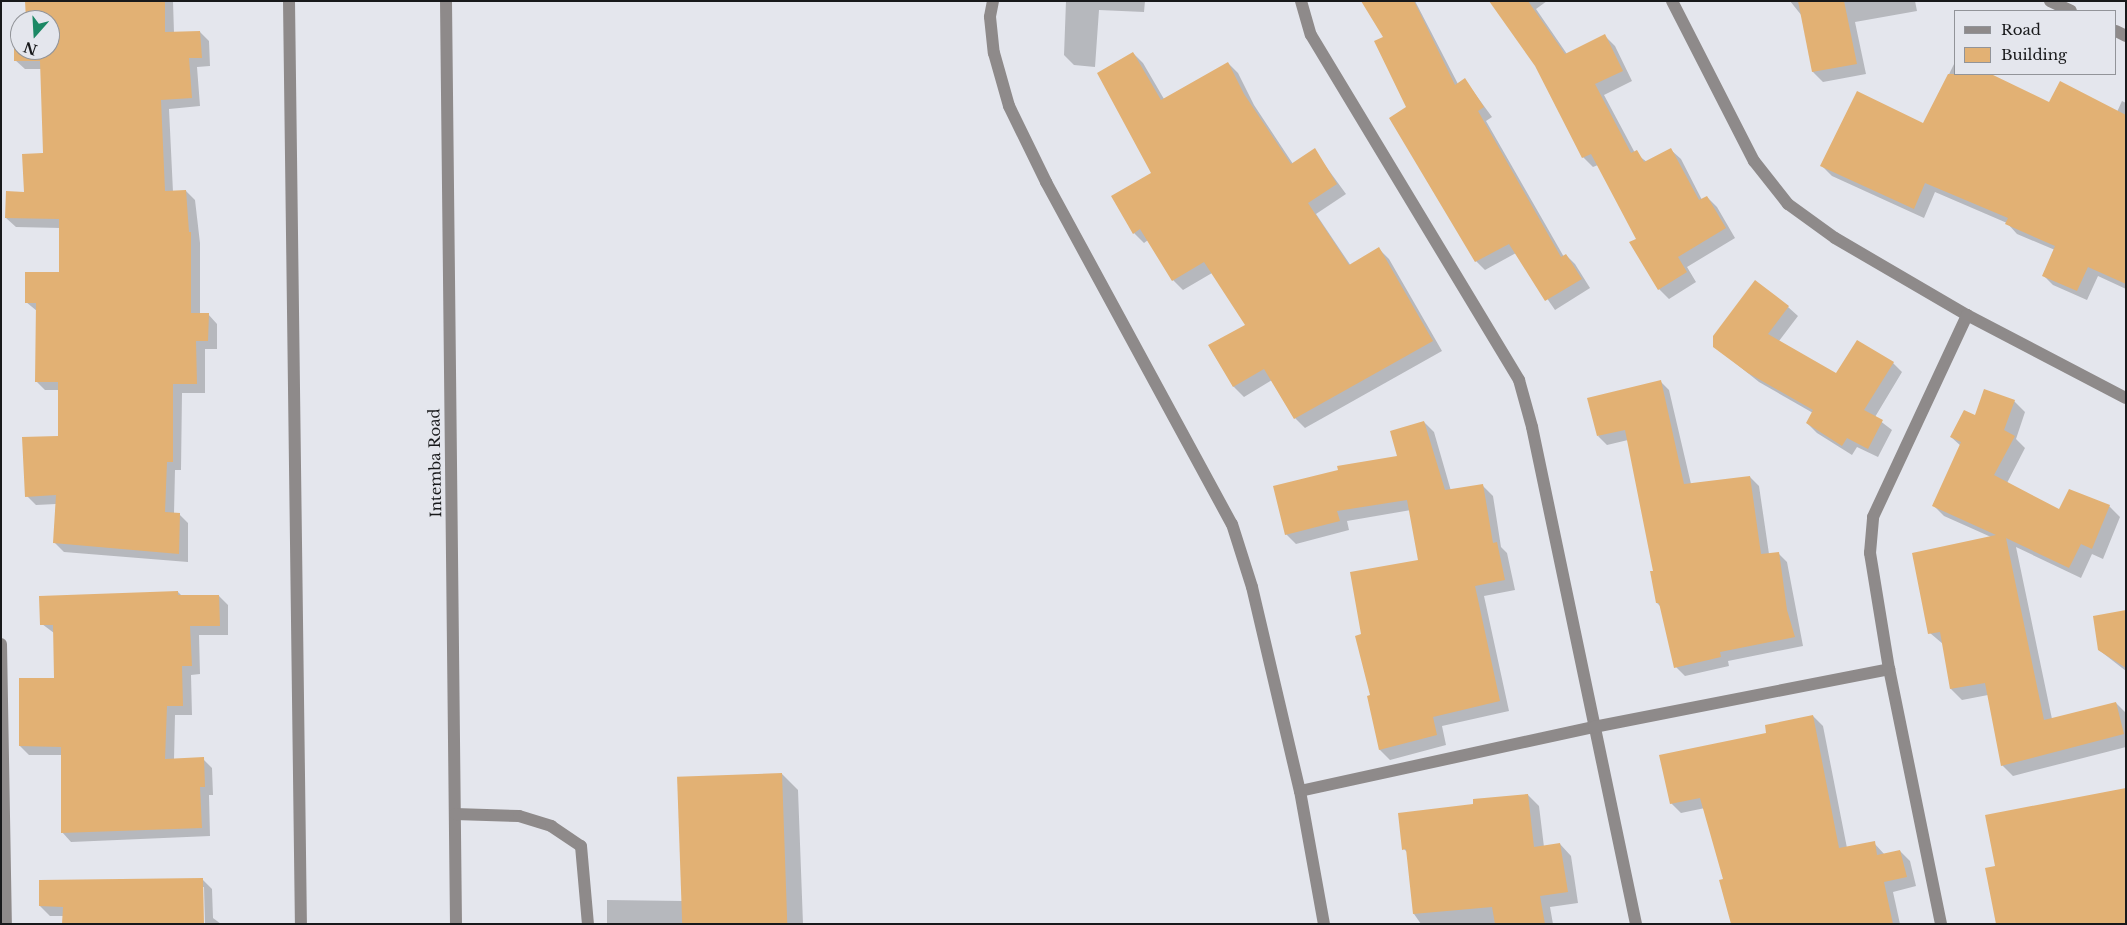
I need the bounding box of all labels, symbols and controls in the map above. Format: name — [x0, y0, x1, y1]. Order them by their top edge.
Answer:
north arrow — [10, 10, 60, 60]
legend — [1954, 10, 2117, 75]
text: Road — [2001, 20, 2041, 39]
text: N — [21, 38, 40, 59]
text: Building — [2001, 45, 2067, 64]
street label: Intemba Road — [425, 408, 445, 518]

